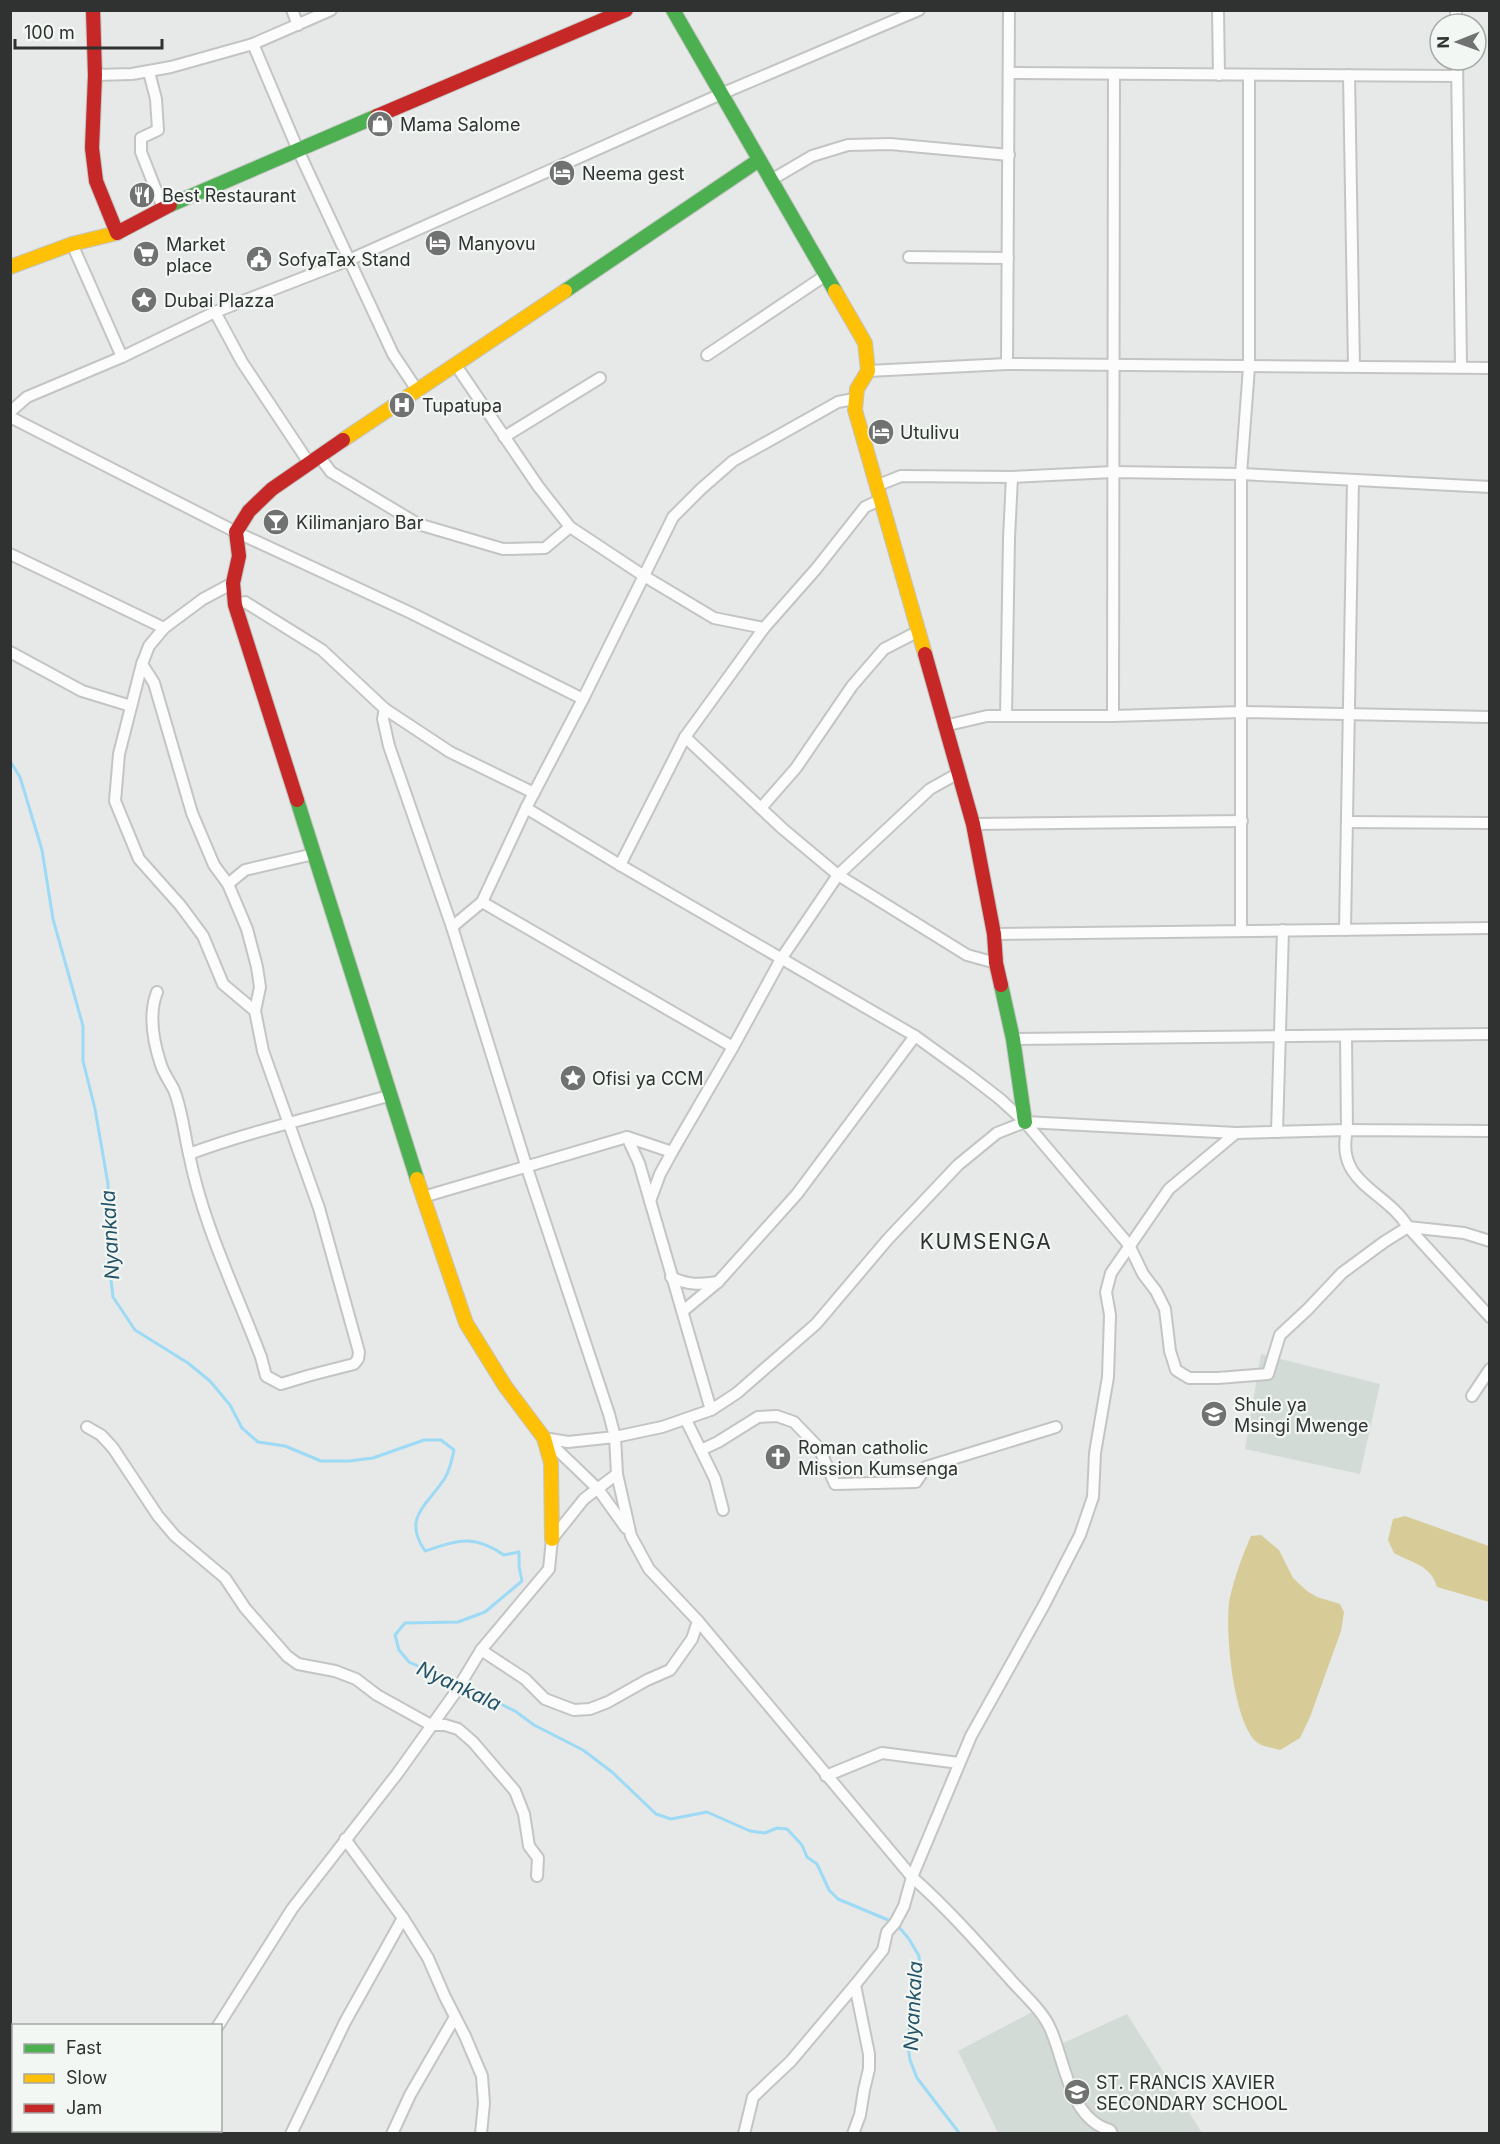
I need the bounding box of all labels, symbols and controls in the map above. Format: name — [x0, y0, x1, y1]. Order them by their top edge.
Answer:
scale bar — [15, 12, 162, 50]
north arrow — [1428, 12, 1488, 72]
text: 100 m — [24, 22, 75, 43]
text: N — [1433, 36, 1453, 49]
shop icon: Mama Salome — [365, 109, 395, 139]
place label: Mama Salome — [400, 114, 520, 135]
hotel icon: Neema gest — [547, 158, 577, 188]
place label: Neema gest — [582, 163, 685, 184]
restaurant icon: Best Restaurant — [127, 180, 157, 210]
place label: Best Restaurant — [162, 185, 296, 206]
hotel icon: Manyovu — [423, 228, 453, 258]
place label: Manyovu — [458, 233, 536, 254]
place label: Market place — [166, 234, 225, 276]
supermarket icon: Market place — [131, 239, 161, 269]
public building icon: SofyaTax Stand — [244, 244, 274, 274]
place label: SofyaTax Stand — [278, 249, 411, 270]
place icon: Dubai Plazza — [129, 285, 159, 315]
place label: Dubai Plazza — [164, 290, 274, 311]
hospital icon: Tupatupa — [387, 390, 417, 420]
place label: Tupatupa — [422, 395, 502, 416]
hotel icon: Utulivu — [866, 417, 896, 447]
place label: Utulivu — [900, 422, 959, 443]
bar icon: Kilimanjaro Bar — [261, 507, 291, 537]
place label: Kilimanjaro Bar — [296, 512, 424, 533]
place icon: Ofisi ya CCM — [558, 1063, 588, 1093]
place label: Ofisi ya CCM — [592, 1068, 703, 1089]
water label: Nyankala — [96, 1189, 124, 1281]
district label: KUMSENGA — [920, 1229, 1052, 1254]
place label: Shule ya Msingi Mwenge — [1234, 1394, 1369, 1436]
school or university icon: Shule ya Msingi Mwenge — [1199, 1399, 1229, 1429]
place label: Roman catholic Mission Kumsenga — [798, 1437, 958, 1479]
church icon: Roman catholic Mission Kumsenga — [763, 1442, 793, 1472]
water label: Nyankala — [413, 1656, 505, 1716]
water label: Nyankala — [899, 1960, 927, 2052]
legend — [12, 2024, 222, 2132]
text: Fast — [66, 2037, 102, 2058]
text: Slow — [66, 2067, 107, 2088]
place label: ST. FRANCIS XAVIER SECONDARY SCHOOL — [1096, 2072, 1288, 2114]
school or university icon: ST. FRANCIS XAVIER SECONDARY SCHOOL — [1062, 2077, 1092, 2107]
text: Jam — [66, 2097, 102, 2118]

